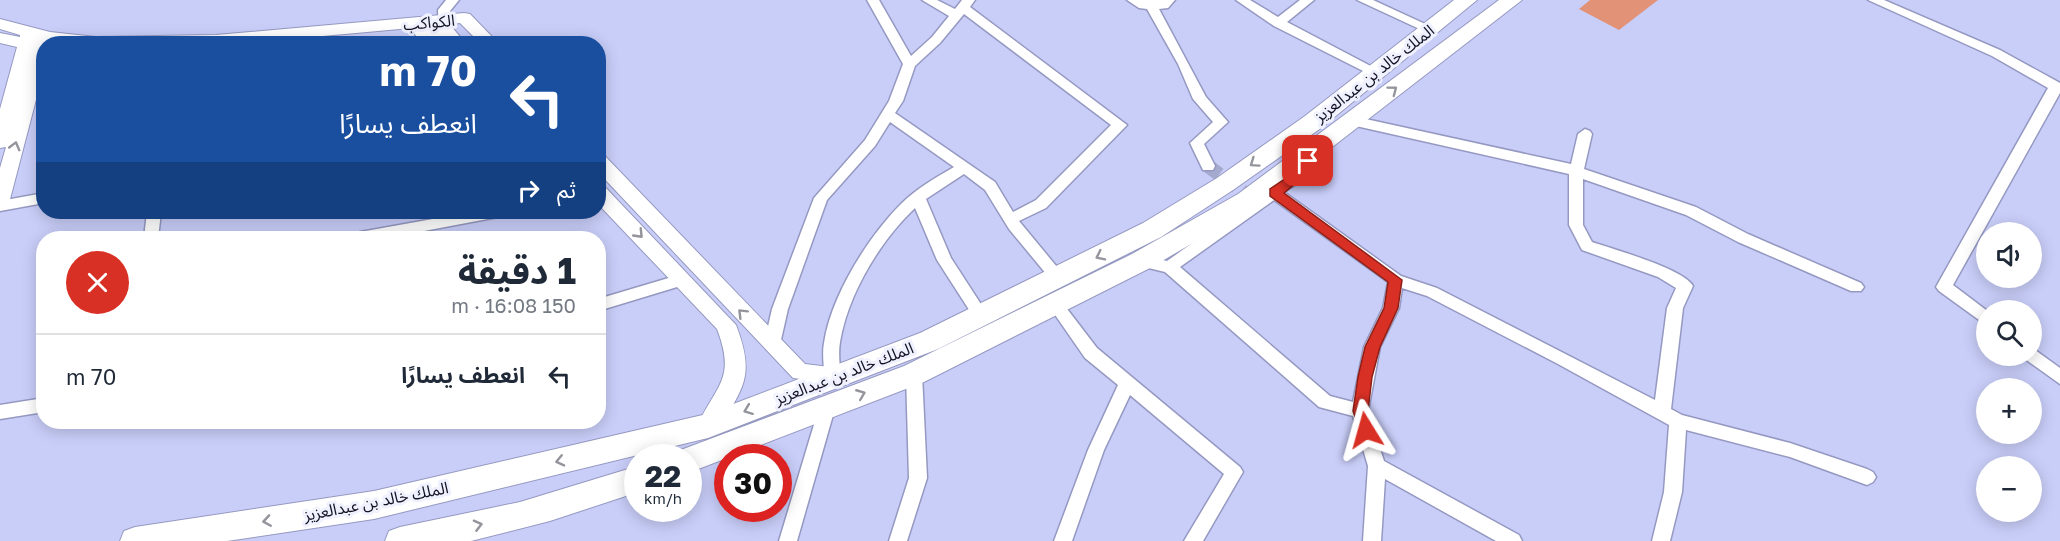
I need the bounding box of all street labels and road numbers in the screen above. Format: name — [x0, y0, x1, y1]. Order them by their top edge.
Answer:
street label: الكواكب — [402, 10, 456, 34]
street label: الملك خالد بن عبدالعزيز — [1309, 20, 1438, 127]
street label: الملك خالد بن عبدالعزيز — [771, 337, 916, 409]
street label: الملك خالد بن عبدالعزيز — [301, 477, 450, 525]

